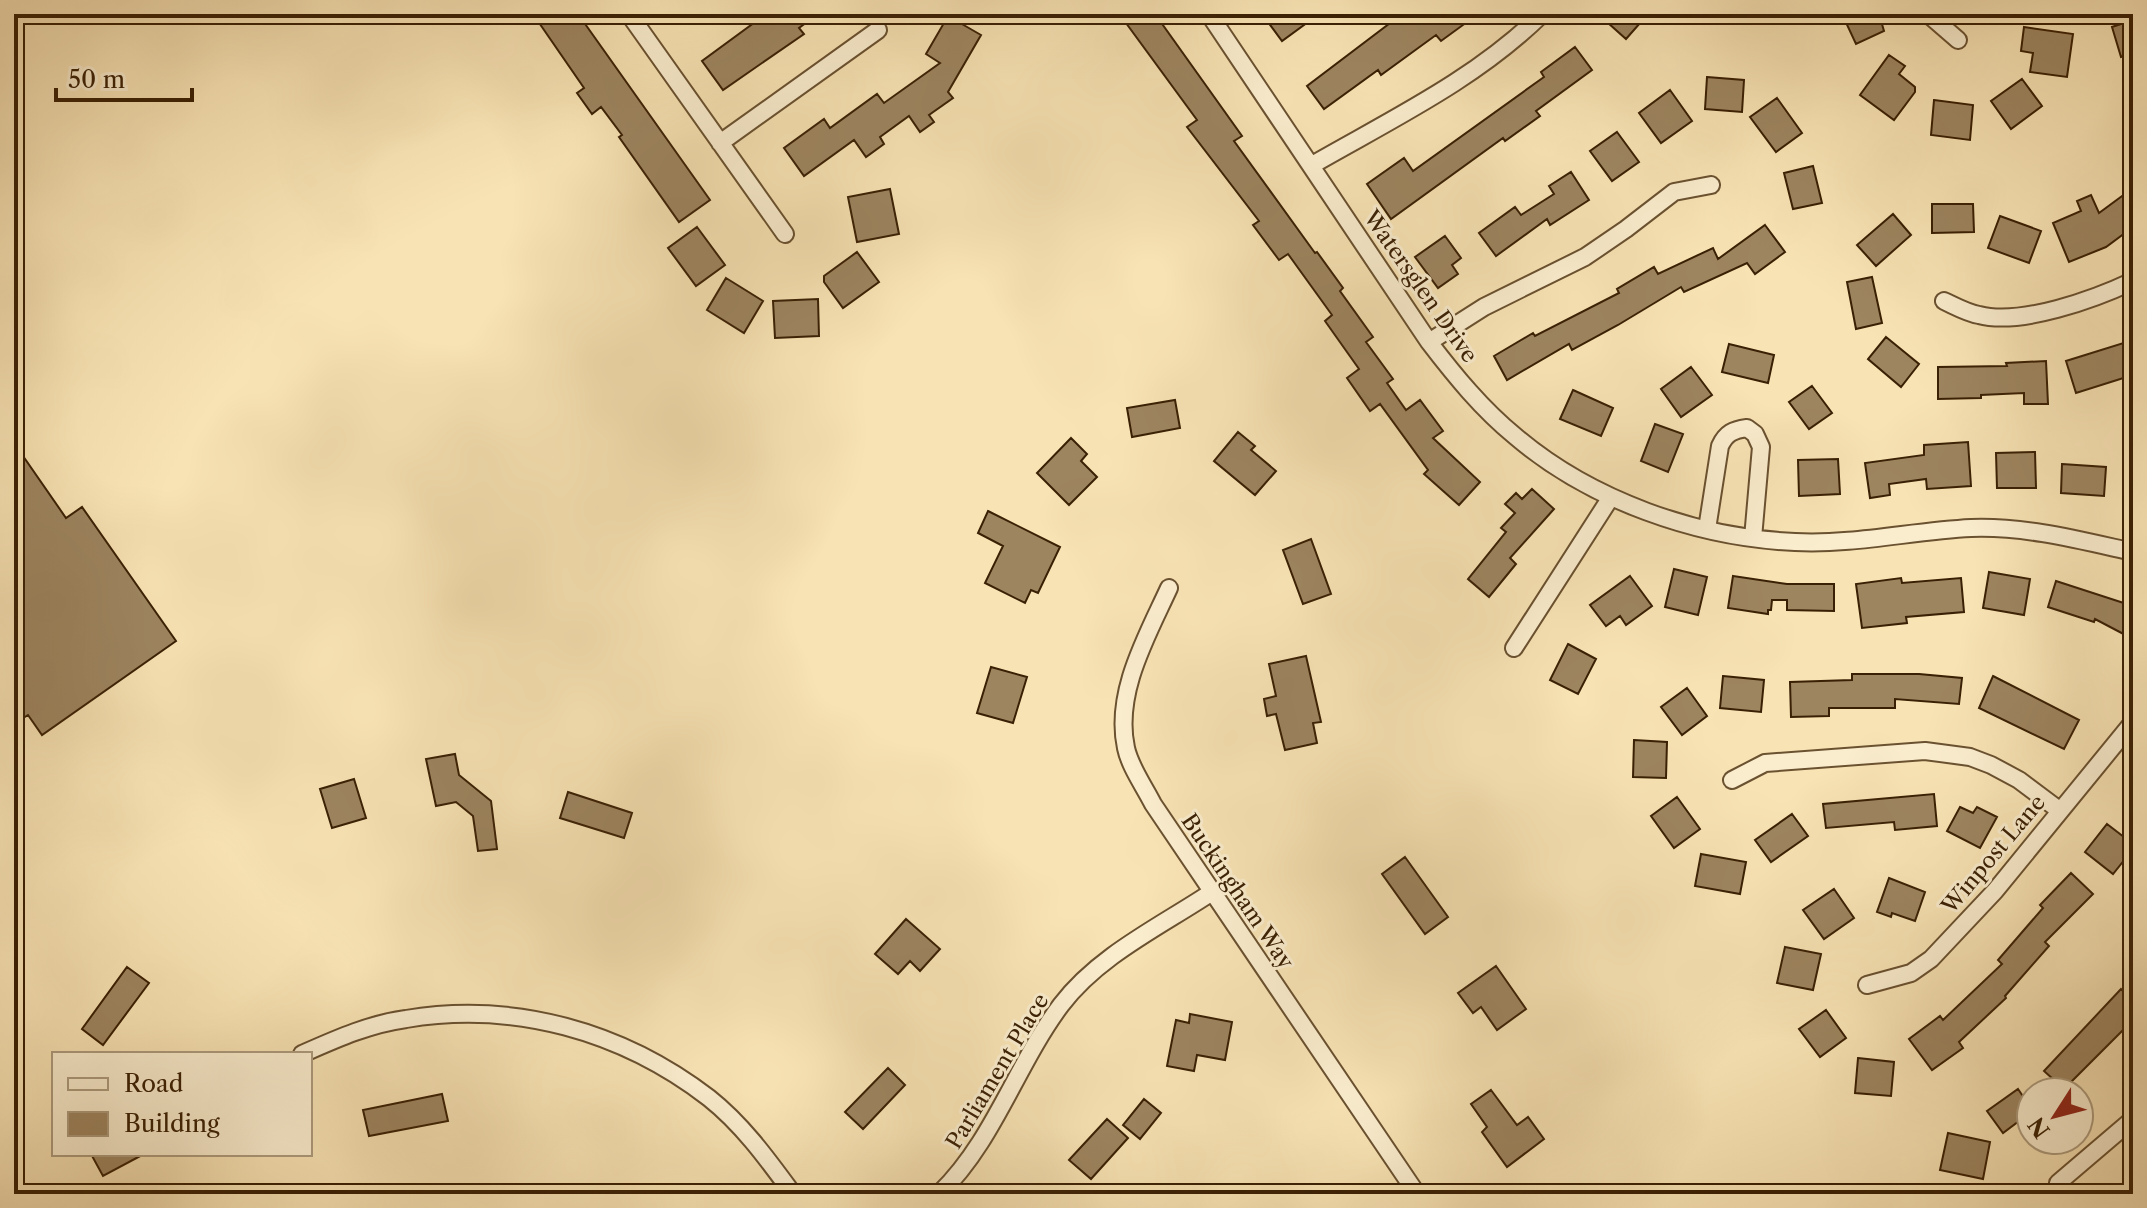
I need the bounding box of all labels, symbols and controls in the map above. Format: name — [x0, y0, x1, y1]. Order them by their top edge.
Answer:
scale bar — [56, 52, 192, 102]
text: 50 m — [68, 65, 125, 94]
street label: Watersglen Drive — [1357, 204, 1483, 368]
street label: Winpost Lane — [1935, 789, 2051, 920]
street label: Buckingham Way — [1176, 808, 1300, 975]
street label: Parliament Place — [940, 989, 1054, 1154]
legend — [52, 1052, 312, 1156]
text: Road — [124, 1069, 184, 1098]
north arrow — [2015, 1076, 2095, 1156]
text: Building — [124, 1109, 220, 1138]
text: N — [2023, 1112, 2056, 1143]

